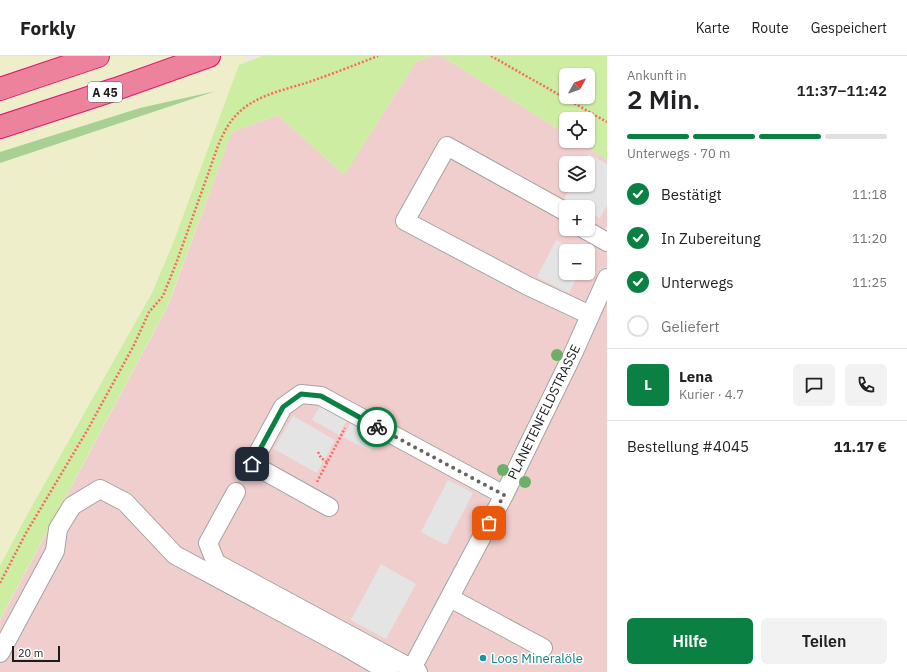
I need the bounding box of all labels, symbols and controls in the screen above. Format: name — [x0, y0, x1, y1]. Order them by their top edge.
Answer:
text: Forkly — [20, 16, 76, 40]
text: Karte — [696, 19, 730, 37]
text: Route — [752, 19, 789, 37]
text: Gespeichert — [811, 19, 887, 37]
text: Ankunft in — [627, 67, 687, 84]
north arrow — [559, 68, 595, 104]
map controls — [559, 68, 595, 280]
text: 11:37–11:42 — [797, 81, 887, 100]
road number: A 45 — [88, 82, 122, 102]
text: 2 Min. — [627, 82, 700, 116]
button: locate — [559, 112, 595, 148]
text: Unterwegs · 70 m — [627, 145, 730, 162]
button: layers — [559, 156, 595, 192]
icon: check — [627, 183, 649, 205]
text: Bestätigt — [661, 185, 722, 204]
text: 11:18 — [852, 186, 887, 203]
button: + — [559, 200, 595, 236]
icon: check — [627, 227, 649, 249]
text: In Zubereitung — [661, 229, 761, 248]
text: 11:20 — [852, 230, 887, 247]
button: − — [559, 244, 595, 280]
icon: check — [627, 271, 649, 293]
text: Unterwegs — [661, 273, 734, 292]
text: 11:25 — [852, 274, 887, 291]
text: Geliefert — [661, 317, 720, 336]
street label: PLANETENFELDSTRASSE — [504, 342, 584, 482]
button: chat — [793, 364, 835, 406]
button: phone — [845, 364, 887, 406]
text: Lena — [679, 367, 713, 386]
text: L — [644, 375, 652, 394]
text: Kurier · 4.7 — [679, 386, 744, 403]
courier — [357, 407, 397, 447]
icon: bike — [366, 416, 388, 438]
text: Bestellung #4045 — [627, 437, 749, 456]
text: 11.17 € — [833, 437, 887, 456]
pin — [235, 447, 269, 481]
icon: home — [241, 453, 263, 475]
pin — [472, 506, 506, 540]
icon: bag — [478, 512, 500, 534]
button: Hilfe — [627, 618, 753, 664]
button: Teilen — [761, 618, 887, 664]
scale bar — [12, 644, 60, 663]
text: 20 m — [18, 646, 43, 660]
place label: Loos Mineralöle — [491, 650, 583, 667]
marker: Loos Mineralöle — [478, 653, 488, 663]

